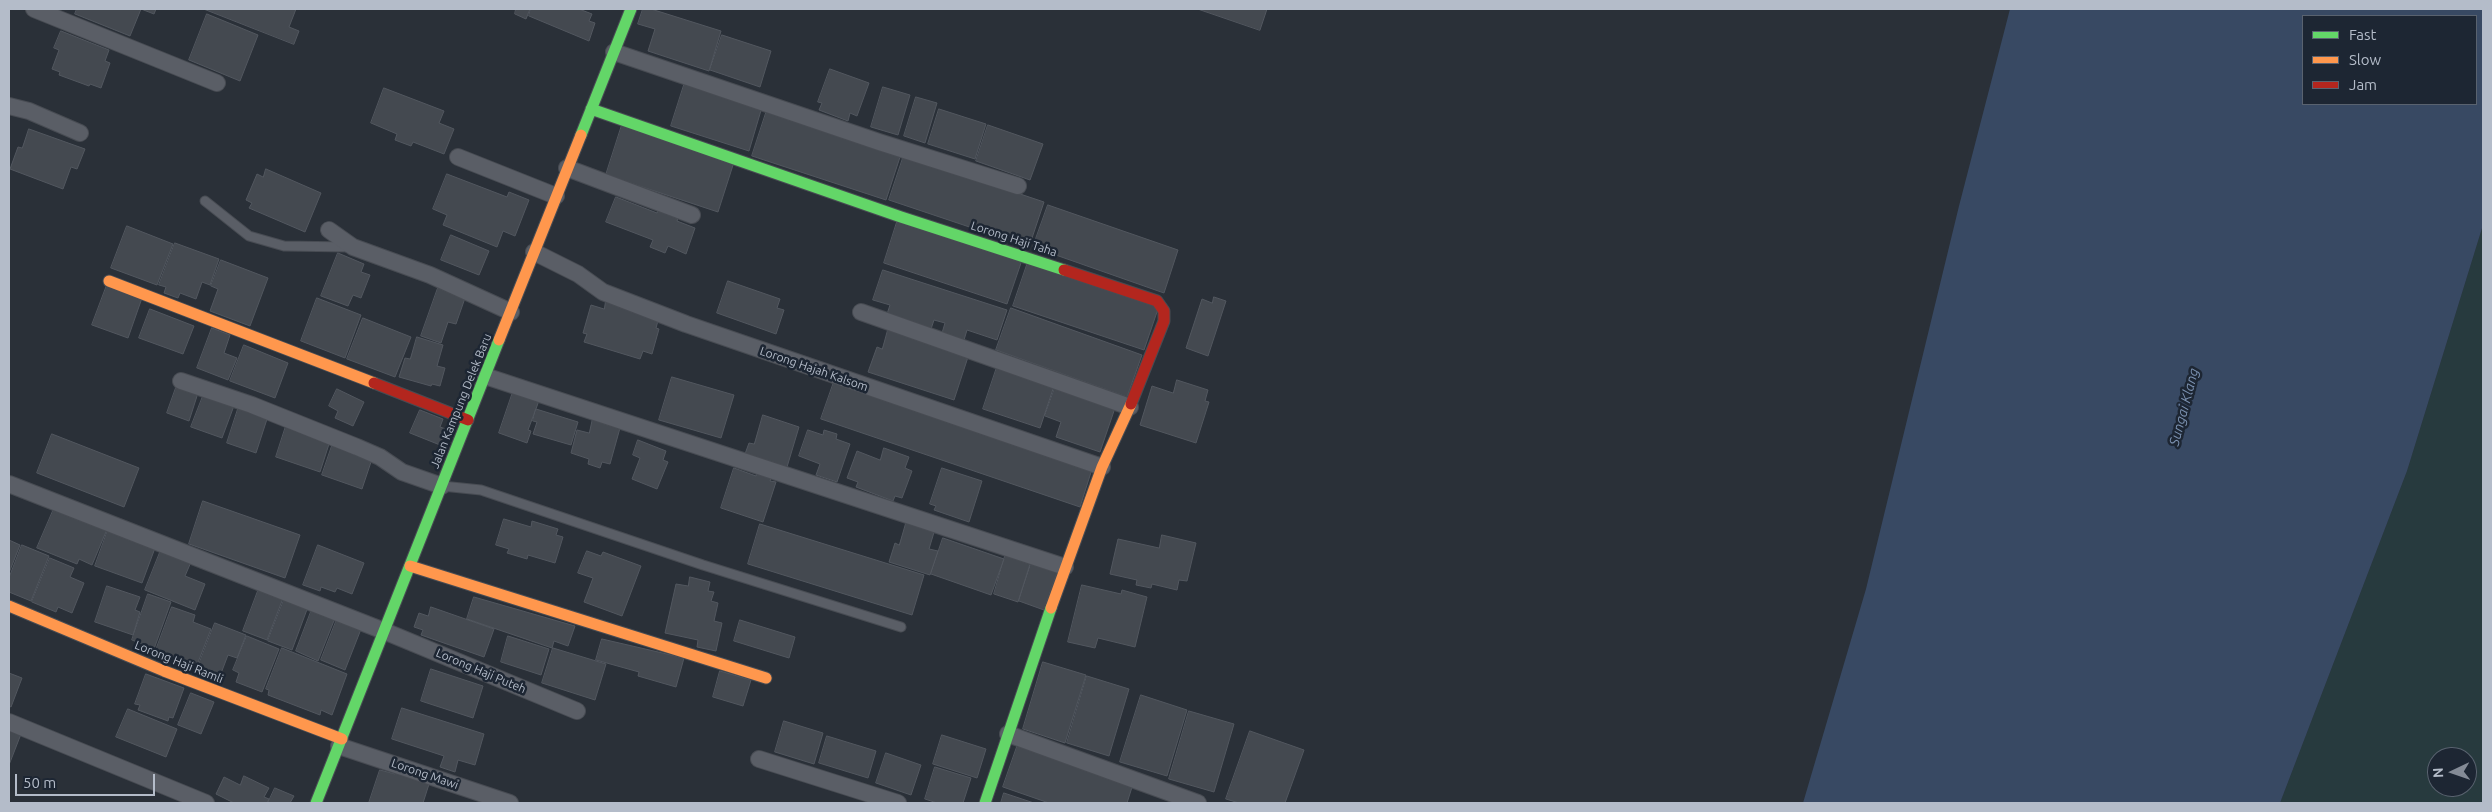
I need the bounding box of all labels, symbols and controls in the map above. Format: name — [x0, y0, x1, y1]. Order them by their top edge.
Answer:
legend — [2302, 15, 2477, 105]
text: Fast — [2349, 26, 2376, 43]
text: Slow — [2349, 51, 2381, 68]
text: Jam — [2349, 76, 2377, 93]
street label: Lorong Haji Taha — [969, 218, 1059, 260]
street label: Jalan Kampung Delek Baru — [427, 332, 495, 470]
street label: Lorong Hajah Kalsom — [758, 344, 870, 394]
water label: Sungai Klang — [2166, 366, 2202, 448]
street label: Lorong Haji Ramli — [133, 638, 225, 686]
street label: Lorong Haji Puteh — [434, 646, 528, 696]
north arrow — [2427, 747, 2477, 797]
street label: Lorong Mawi — [390, 756, 460, 792]
scale bar — [18, 764, 158, 796]
text: N — [2430, 767, 2446, 778]
text: 50 m — [23, 774, 56, 791]

